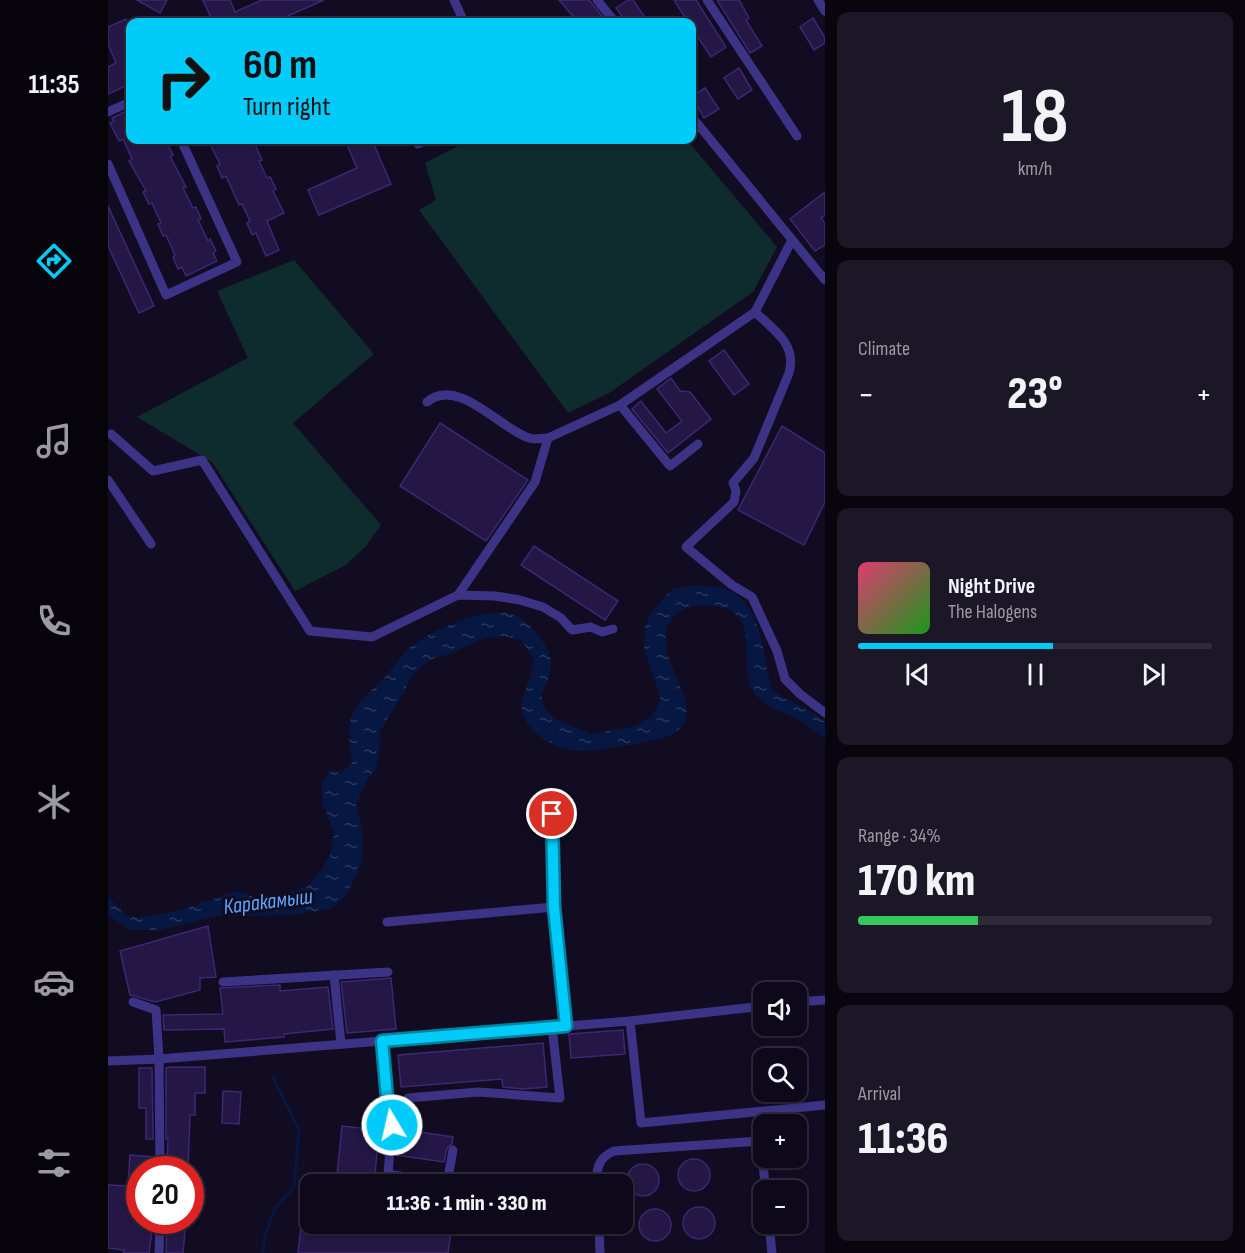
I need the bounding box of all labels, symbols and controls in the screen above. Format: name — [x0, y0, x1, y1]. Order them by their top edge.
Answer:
text: 60 m — [243, 40, 317, 91]
icon: right — [144, 42, 222, 120]
text: 11:35 — [28, 69, 80, 101]
text: 18 — [1001, 71, 1069, 164]
text: Turn right — [243, 91, 330, 123]
text: km/h — [1018, 157, 1052, 181]
icon: directions — [33, 240, 75, 282]
text: Climate — [858, 337, 910, 361]
text: 23° — [1007, 367, 1063, 422]
text: − — [858, 375, 874, 415]
text: + — [1196, 375, 1212, 415]
icon: music — [33, 420, 75, 462]
text: Night Drive — [948, 573, 1035, 600]
icon: phone — [33, 600, 75, 642]
text: The Halogens — [948, 600, 1037, 624]
icon: previous — [901, 658, 934, 691]
icon: pause — [1019, 658, 1052, 691]
icon: next — [1137, 658, 1170, 691]
icon: climate — [33, 781, 75, 823]
pin — [526, 788, 577, 839]
icon: arrive — [535, 797, 568, 830]
text: Range · 34% — [858, 824, 941, 848]
text: 170 km — [858, 854, 975, 909]
water label: Каракамыш — [222, 883, 314, 921]
icon: car — [33, 961, 75, 1003]
map controls — [753, 982, 807, 1234]
button: sound — [753, 982, 807, 1036]
button: search — [753, 1048, 807, 1102]
text: Arrival — [858, 1082, 901, 1106]
position arrow — [360, 1093, 424, 1157]
text: 11:36 — [858, 1112, 948, 1167]
button: + — [753, 1114, 807, 1168]
icon: filters — [33, 1142, 75, 1184]
speed limit sign: 20 — [126, 1156, 204, 1234]
button: − — [753, 1180, 807, 1234]
text: 11:36 · 1 min · 330 m — [386, 1190, 547, 1217]

